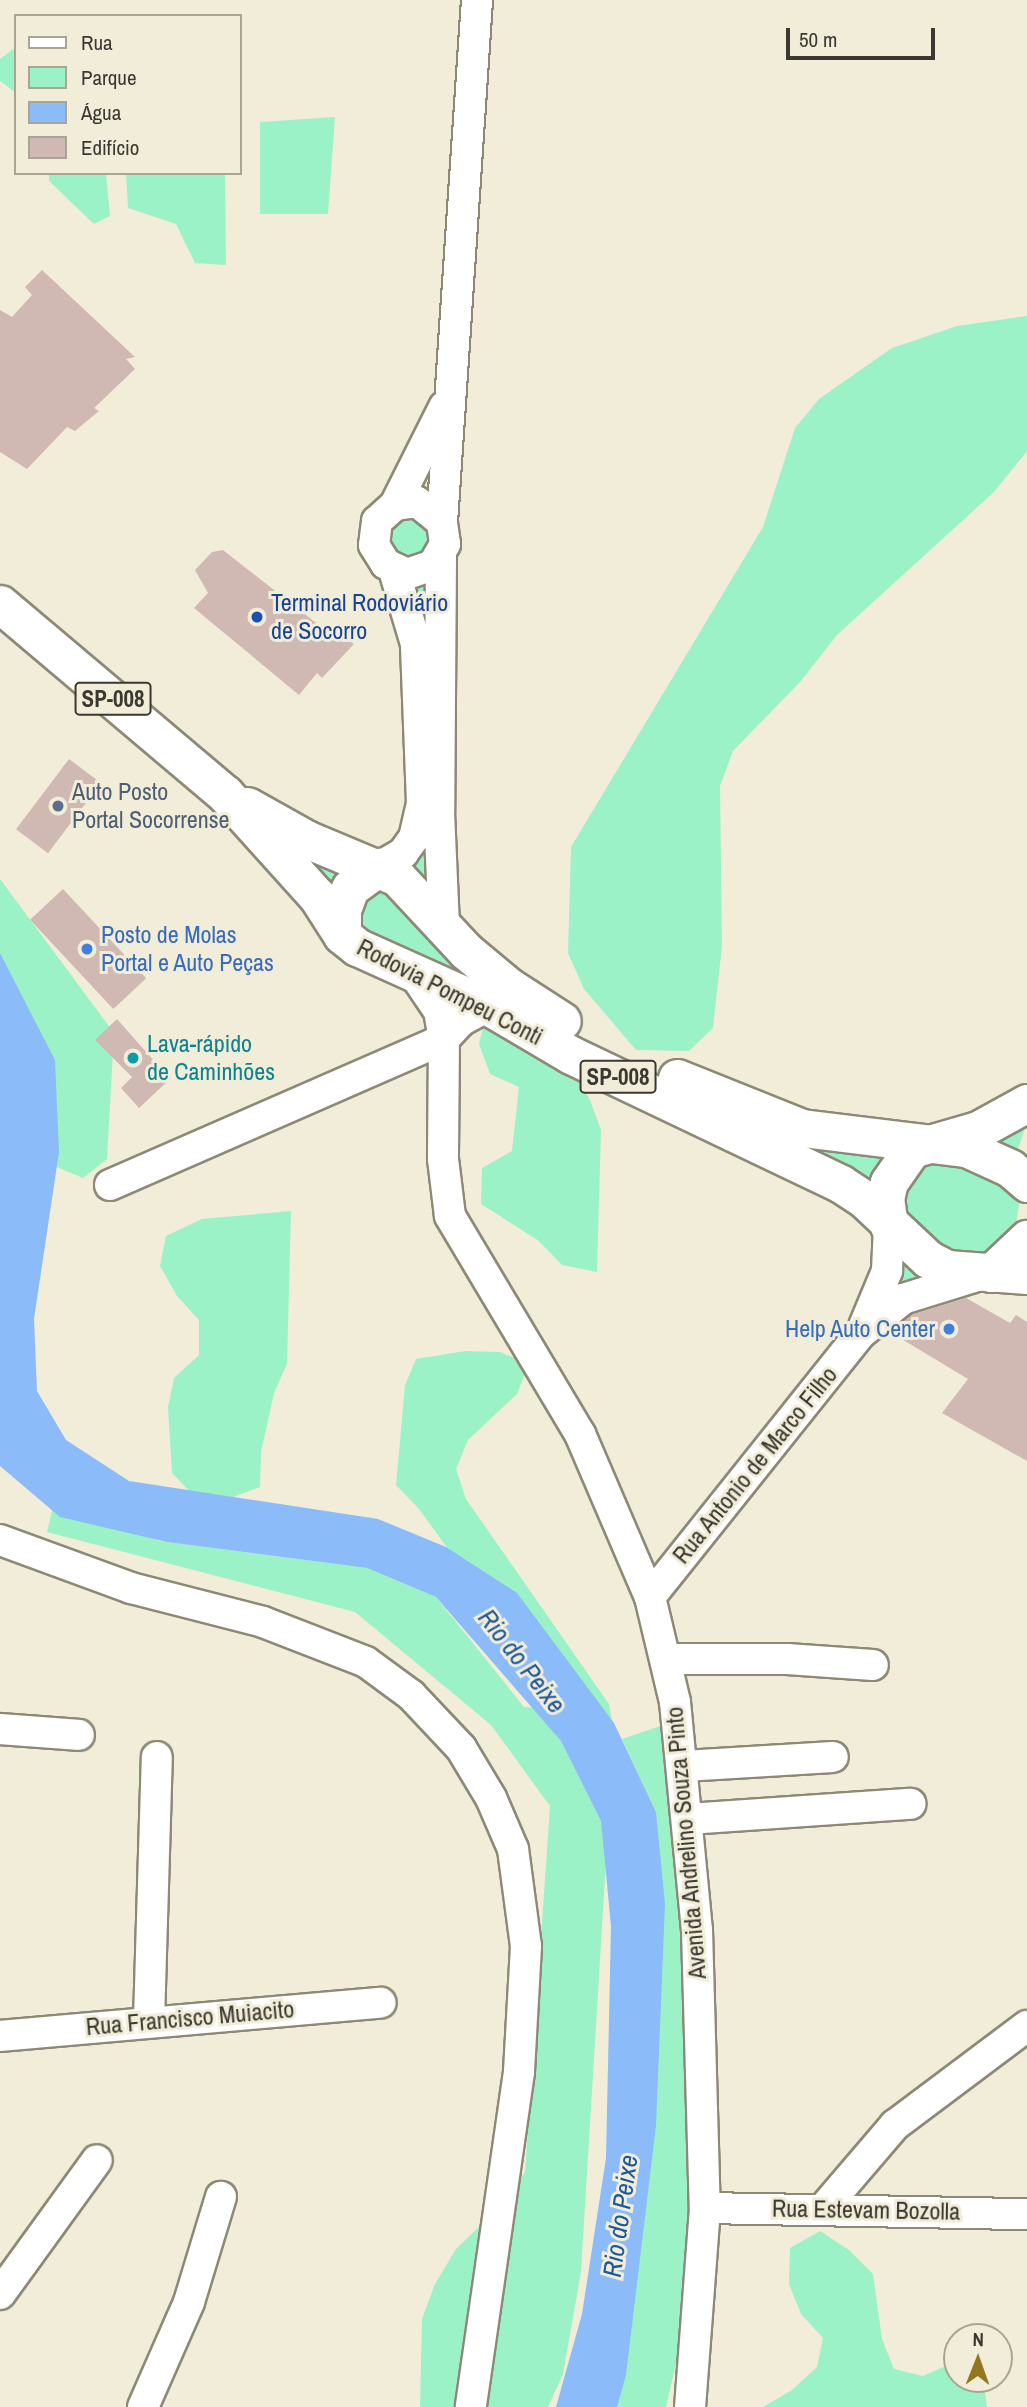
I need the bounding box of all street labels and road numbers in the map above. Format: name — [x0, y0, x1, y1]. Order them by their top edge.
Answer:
road number: SP-008 — [74, 680, 152, 719]
street label: Rodovia Pompeu Conti — [352, 933, 548, 1051]
road number: SP-008 — [580, 1058, 656, 1096]
street label: Rua Antonio de Marco Filho — [666, 1360, 844, 1570]
street label: Avenida Andrelino Souza Pinto — [660, 1705, 712, 1981]
street label: Rua Francisco Muiacito — [85, 1995, 295, 2041]
street label: Rua Estevam Bozolla — [772, 2194, 960, 2226]

